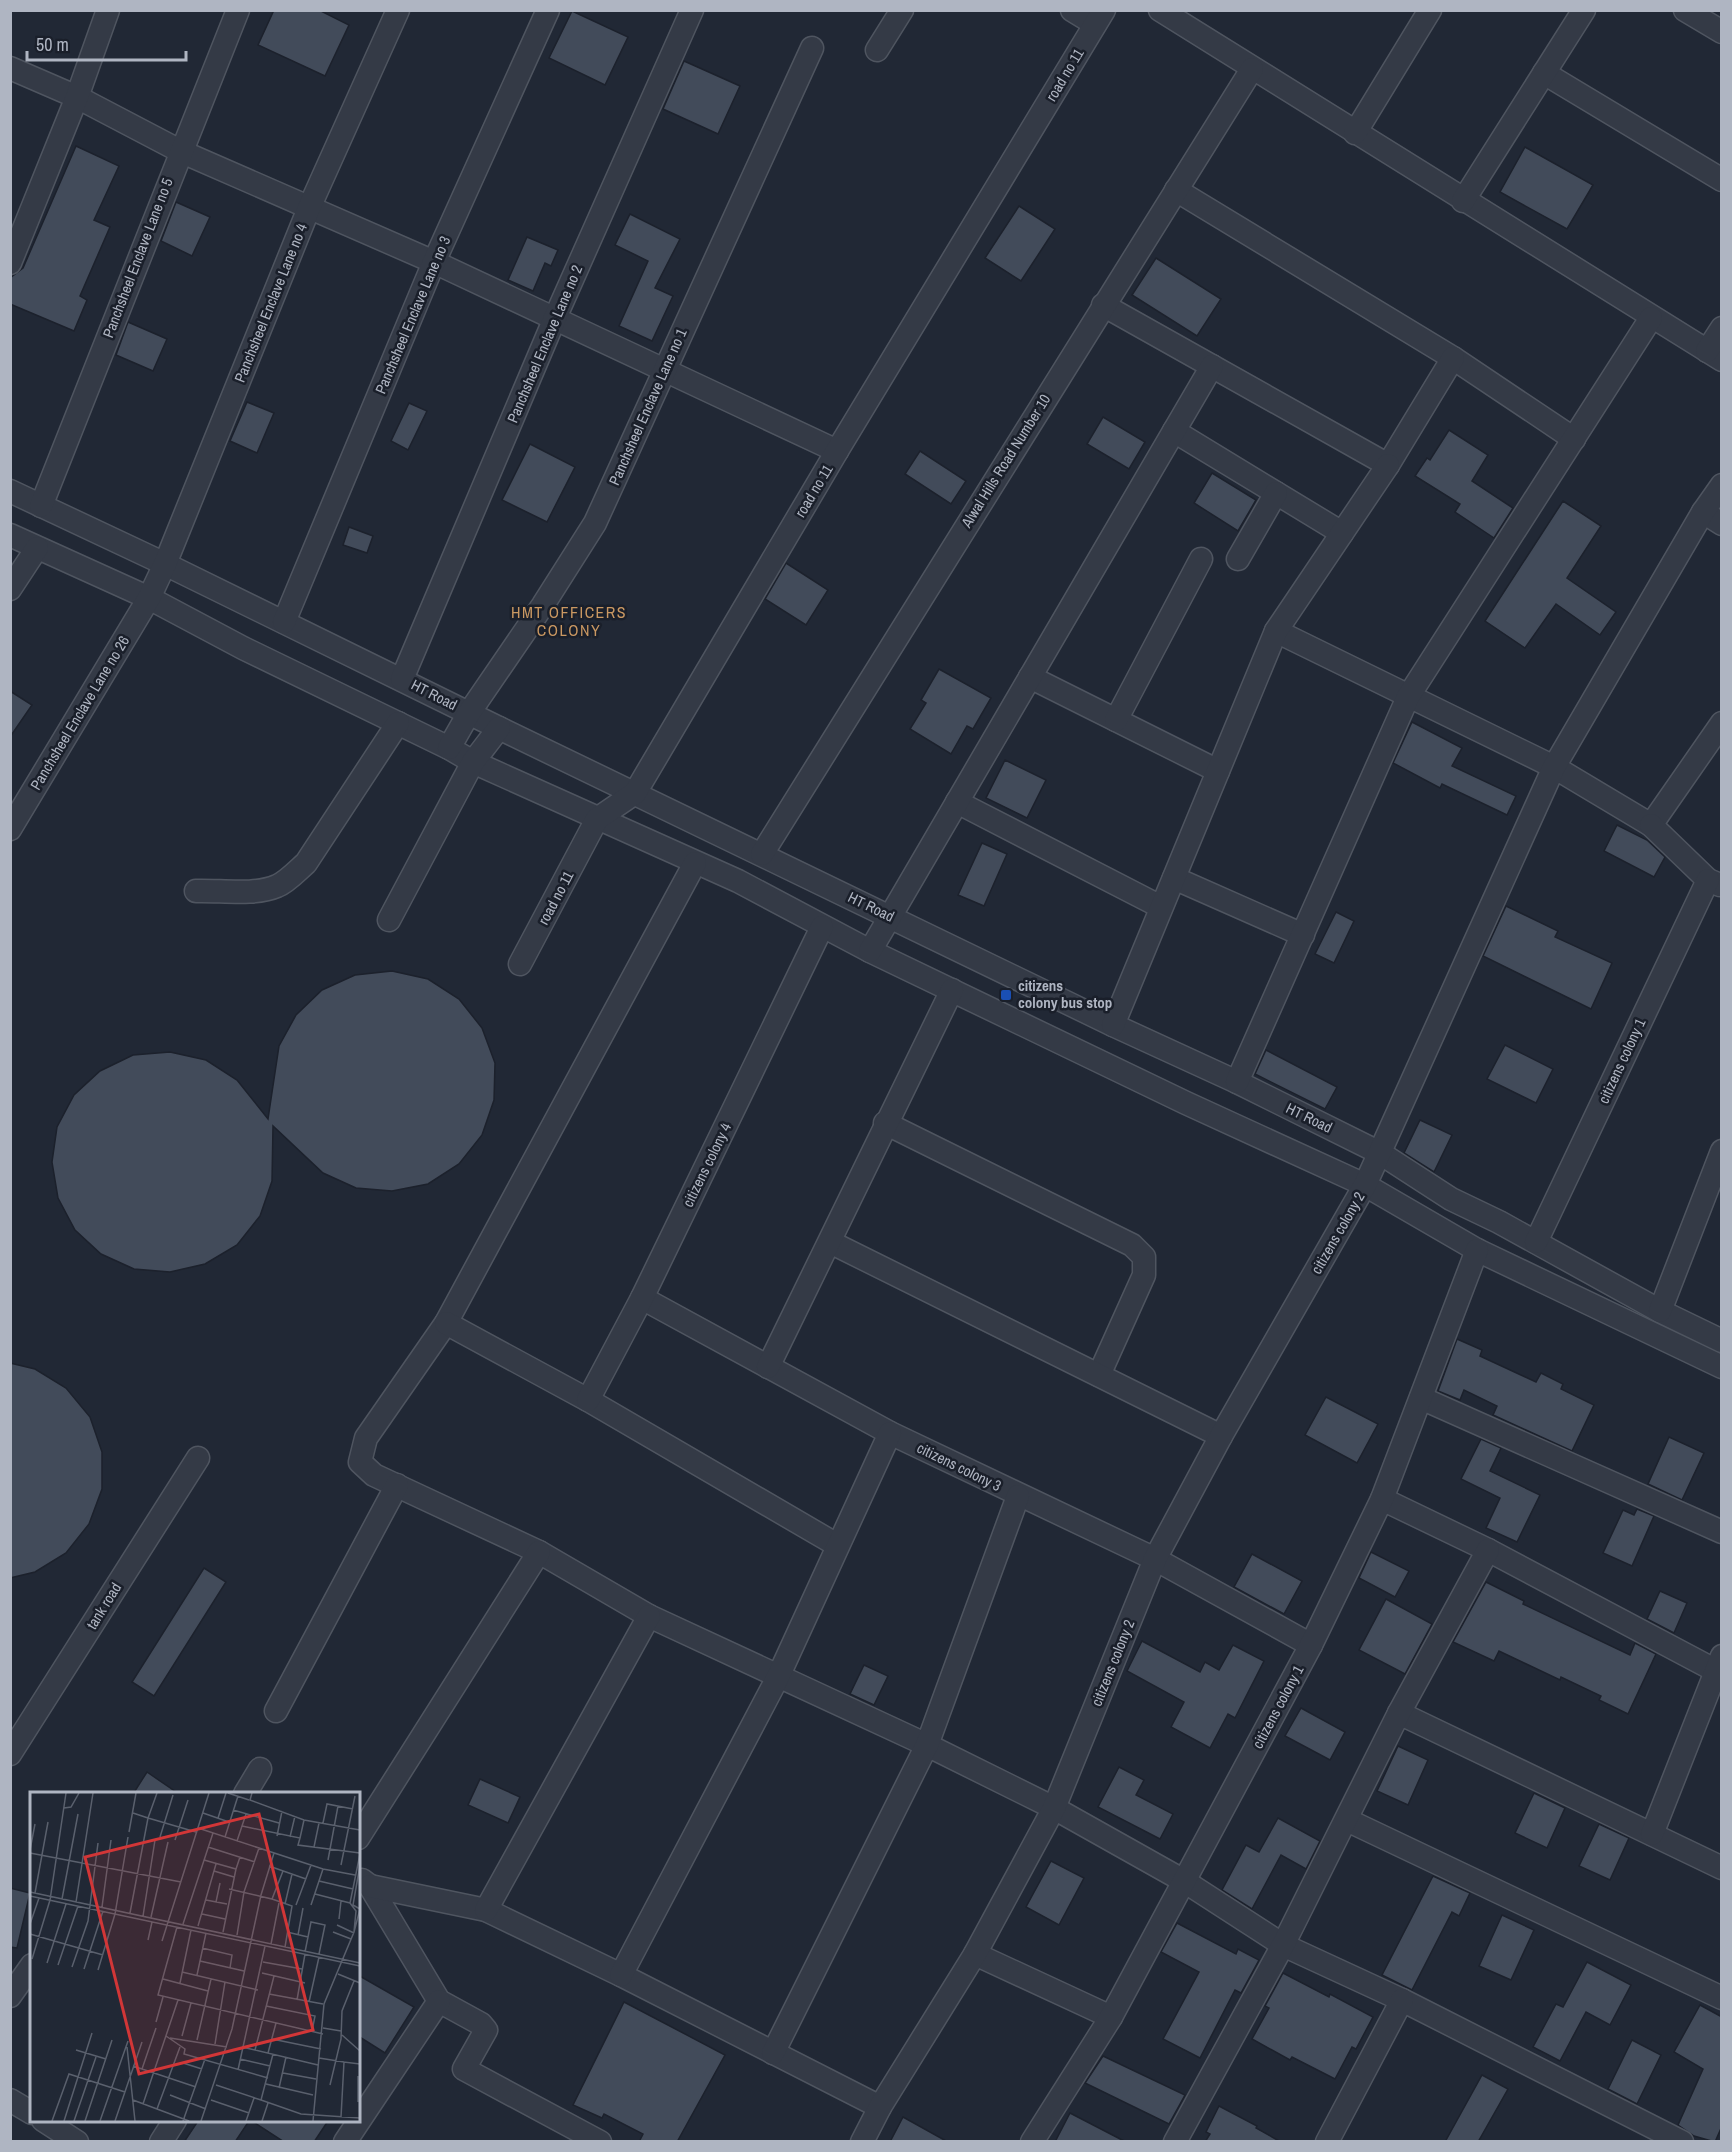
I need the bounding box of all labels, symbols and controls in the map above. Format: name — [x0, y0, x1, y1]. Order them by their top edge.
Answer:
scale bar — [27, 24, 186, 62]
text: 50 m — [36, 32, 69, 57]
street label: road no 11 — [1041, 44, 1089, 105]
street label: Panchsheel Enclave Lane no 5 — [97, 175, 178, 341]
street label: Panchsheel Enclave Lane no 4 — [229, 220, 312, 385]
street label: Panchsheel Enclave Lane no 3 — [370, 233, 455, 397]
street label: Panchsheel Enclave Lane no 2 — [502, 262, 587, 426]
street label: Panchsheel Enclave Lane no 1 — [603, 325, 692, 489]
street label: Alwal Hills Road Number 10 — [955, 390, 1055, 532]
street label: road no 11 — [790, 460, 838, 521]
district label: HMT OFFICERS COLONY — [511, 601, 627, 641]
street label: Panchsheel Enclave Lane no 26 — [25, 632, 134, 794]
street label: HT Road — [408, 674, 461, 715]
street label: road no 11 — [533, 867, 578, 928]
street label: HT Road — [845, 886, 898, 927]
place label: citizens colony bus stop — [1018, 975, 1112, 1013]
marker: citizens colony bus stop — [999, 988, 1013, 1002]
street label: citizens colony 1 — [1593, 1015, 1650, 1107]
street label: HT Road — [1283, 1097, 1336, 1138]
street label: citizens colony 4 — [677, 1119, 736, 1211]
street label: citizens colony 2 — [1306, 1188, 1370, 1278]
street label: citizens colony 3 — [913, 1437, 1005, 1496]
street label: tank road — [81, 1578, 126, 1633]
street label: citizens colony 2 — [1086, 1616, 1139, 1709]
street label: citizens colony 1 — [1247, 1661, 1308, 1752]
inset map — [30, 1792, 360, 2122]

